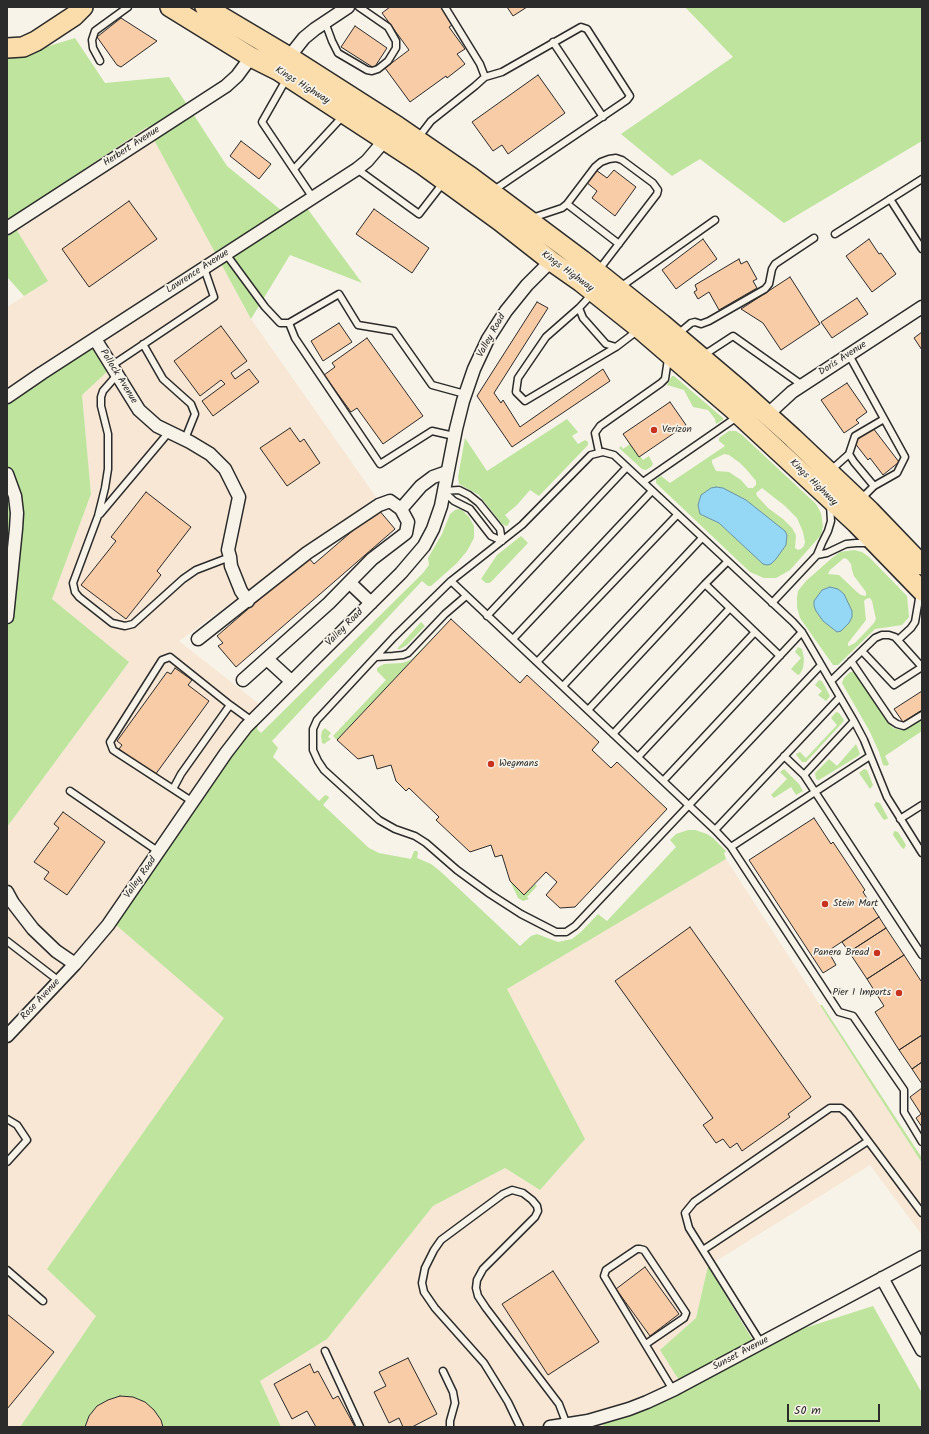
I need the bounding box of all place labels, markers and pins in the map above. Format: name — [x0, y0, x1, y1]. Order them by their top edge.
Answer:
place label: Verizon — [662, 424, 692, 436]
marker: Verizon — [649, 425, 659, 435]
place label: Wegmans — [499, 758, 538, 770]
marker: Wegmans — [486, 759, 496, 769]
place label: Stein Mart — [833, 898, 878, 910]
marker: Stein Mart — [820, 899, 830, 909]
place label: Panera Bread — [813, 947, 869, 959]
marker: Panera Bread — [872, 948, 882, 958]
place label: Pier 1 Imports — [832, 987, 891, 999]
marker: Pier 1 Imports — [894, 988, 904, 998]

